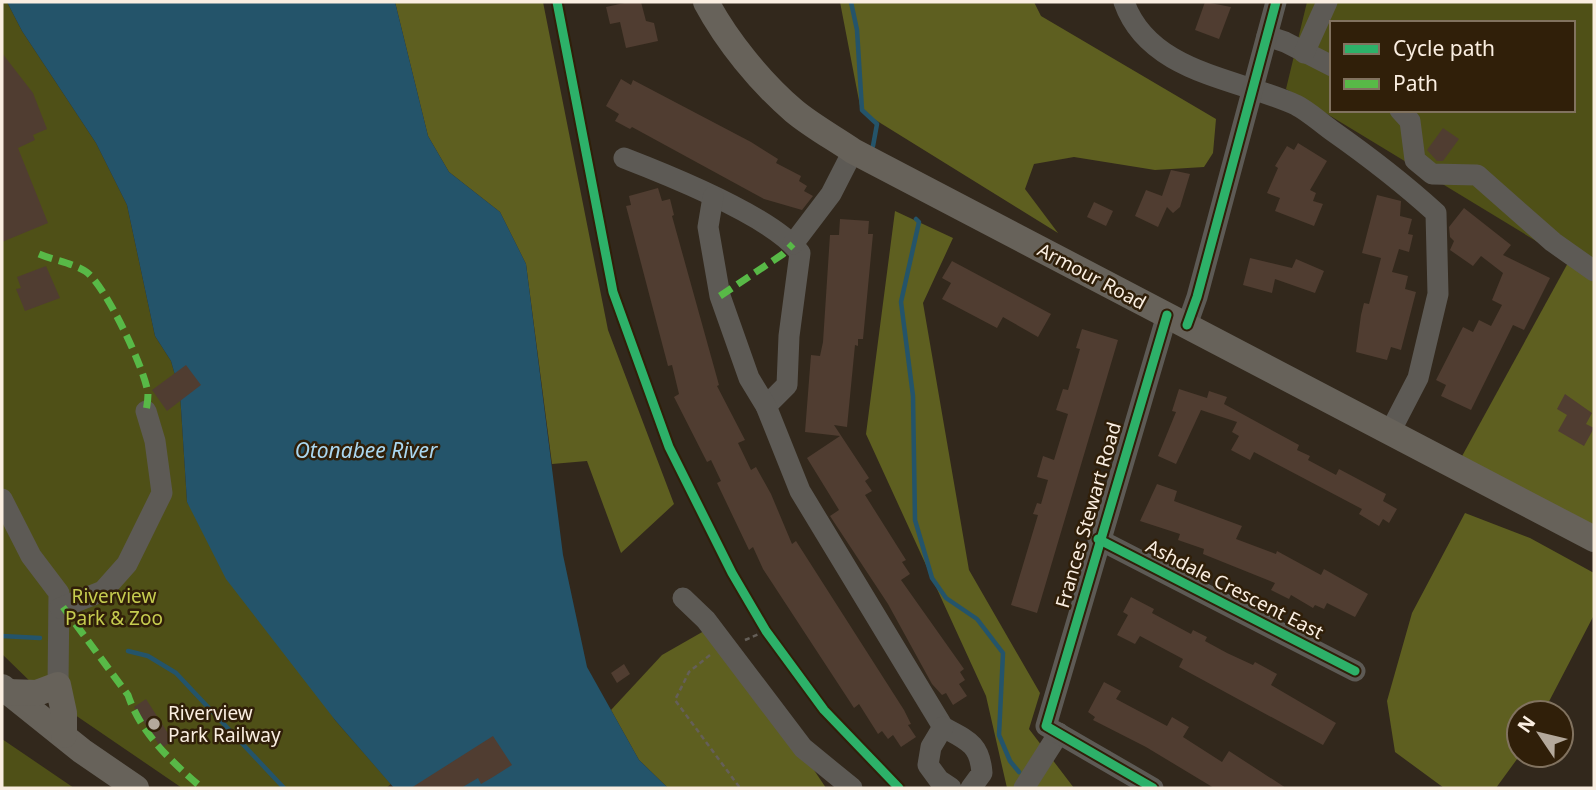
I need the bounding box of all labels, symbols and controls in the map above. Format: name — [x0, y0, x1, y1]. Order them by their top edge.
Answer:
legend — [1330, 21, 1575, 112]
text: Cycle path — [1393, 34, 1495, 62]
text: Path — [1393, 69, 1438, 97]
street label: Armour Road — [1033, 236, 1151, 316]
street label: Frances Stewart Road — [1049, 419, 1127, 611]
water label: Otonabee River — [295, 436, 439, 464]
street label: Ashdale Crescent East — [1142, 533, 1328, 645]
park label: Riverview Park & Zoo — [65, 583, 163, 631]
north arrow — [1505, 699, 1575, 769]
place label: Riverview Park Railway — [168, 700, 281, 748]
text: N — [1511, 710, 1541, 738]
marker: Riverview Park Railway — [146, 716, 162, 732]

